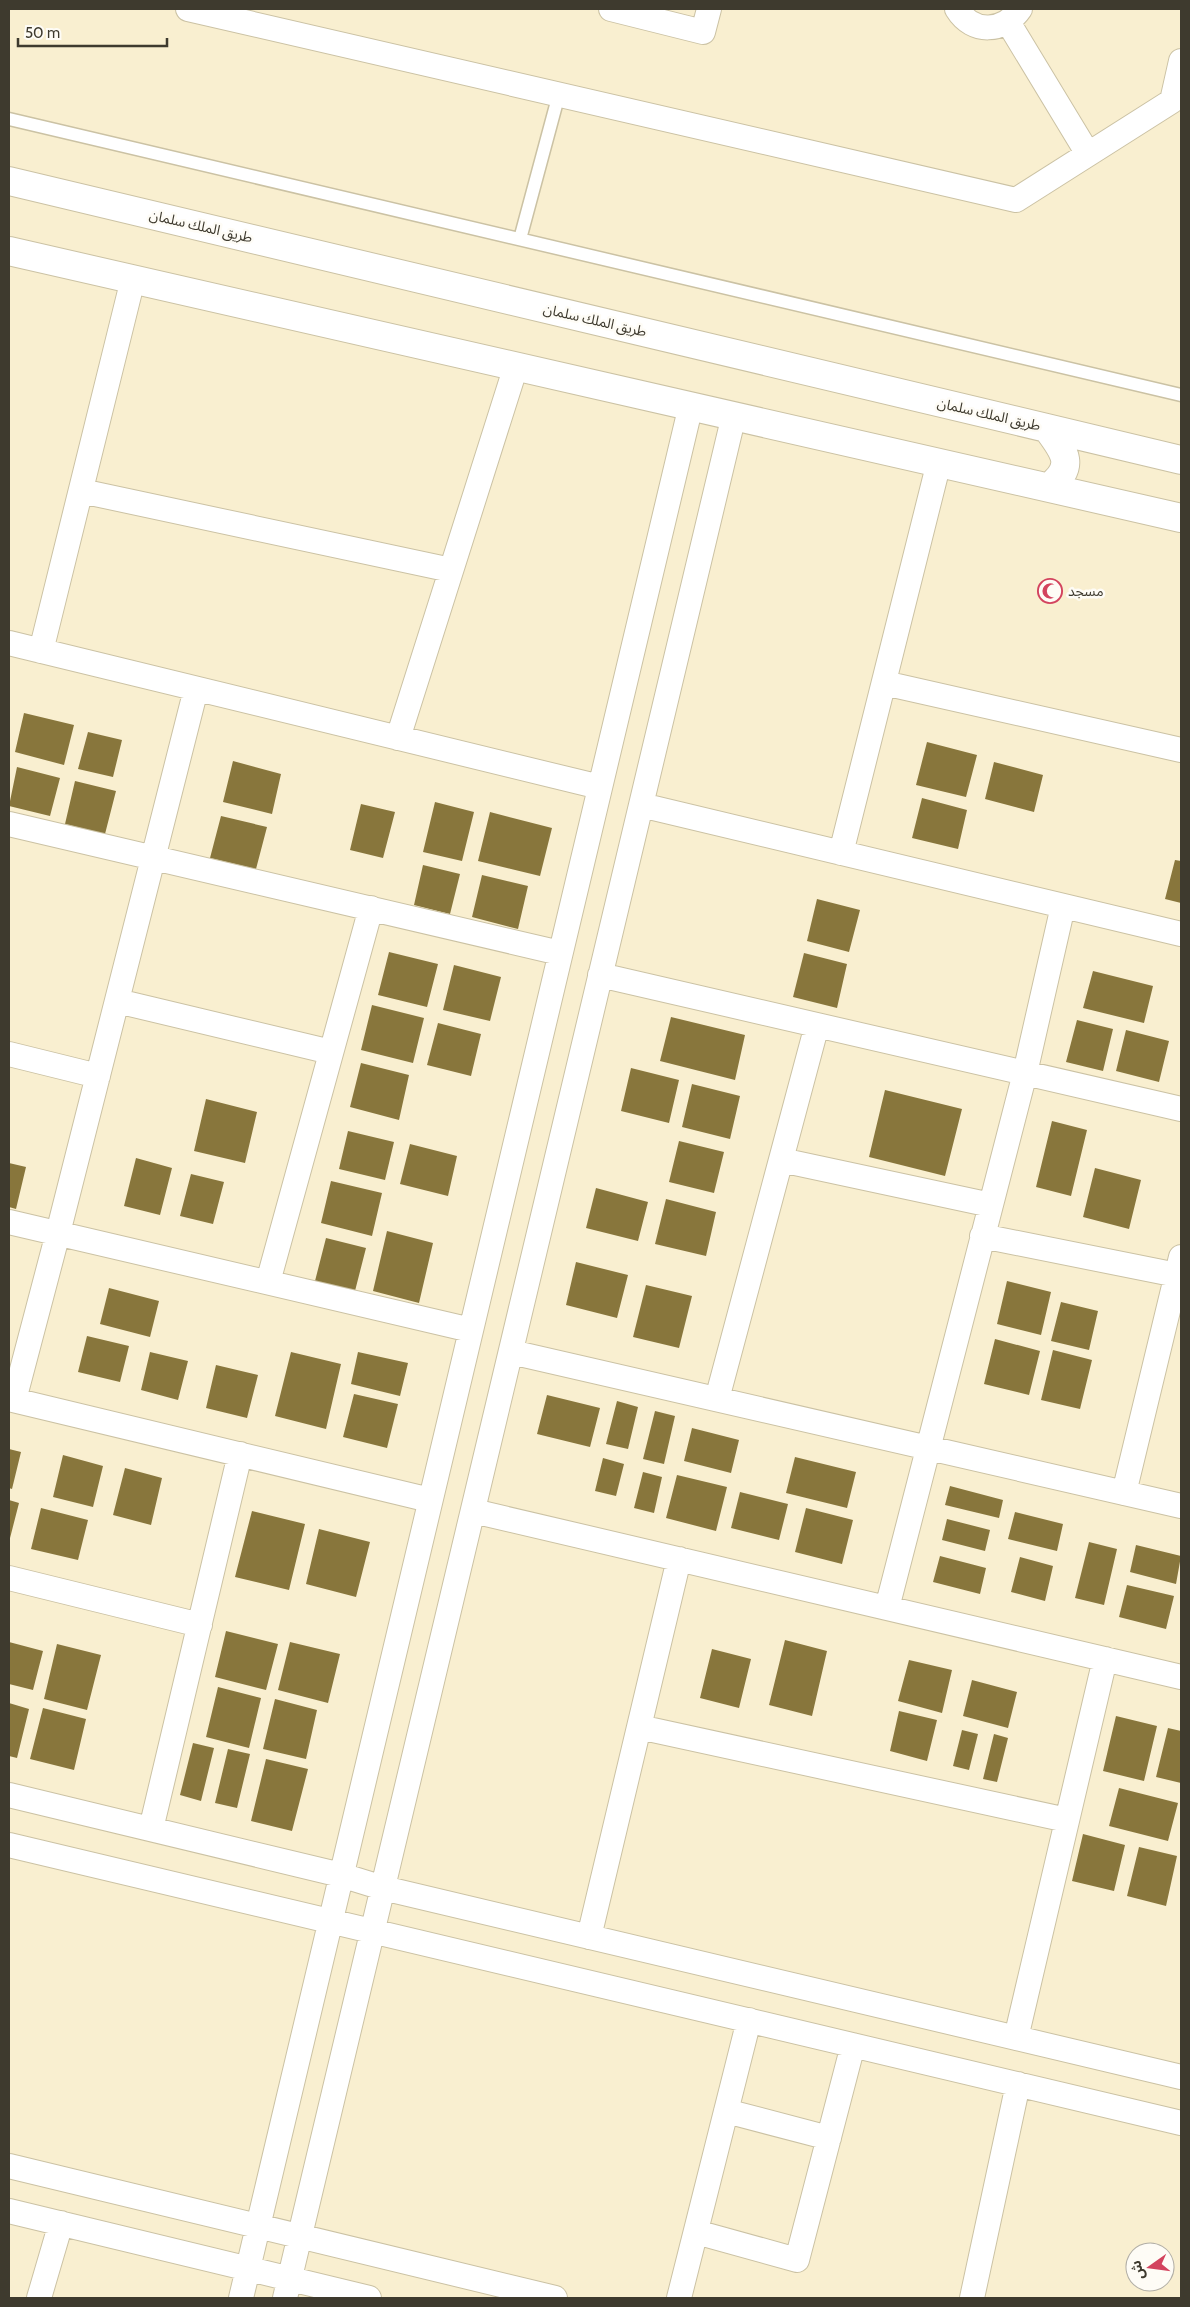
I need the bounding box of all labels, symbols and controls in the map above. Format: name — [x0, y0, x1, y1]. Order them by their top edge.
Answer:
scale bar — [18, 15, 166, 47]
text: 50 m — [25, 24, 60, 42]
street label: طريق الملك سلمان — [147, 205, 254, 248]
street label: طريق الملك سلمان — [541, 299, 648, 342]
street label: طريق الملك سلمان — [935, 393, 1042, 436]
mosque icon: مسجد — [1037, 578, 1063, 604]
place label: مسجد — [1068, 582, 1104, 600]
north arrow — [1125, 2242, 1175, 2292]
text: ش — [1126, 2259, 1148, 2282]

